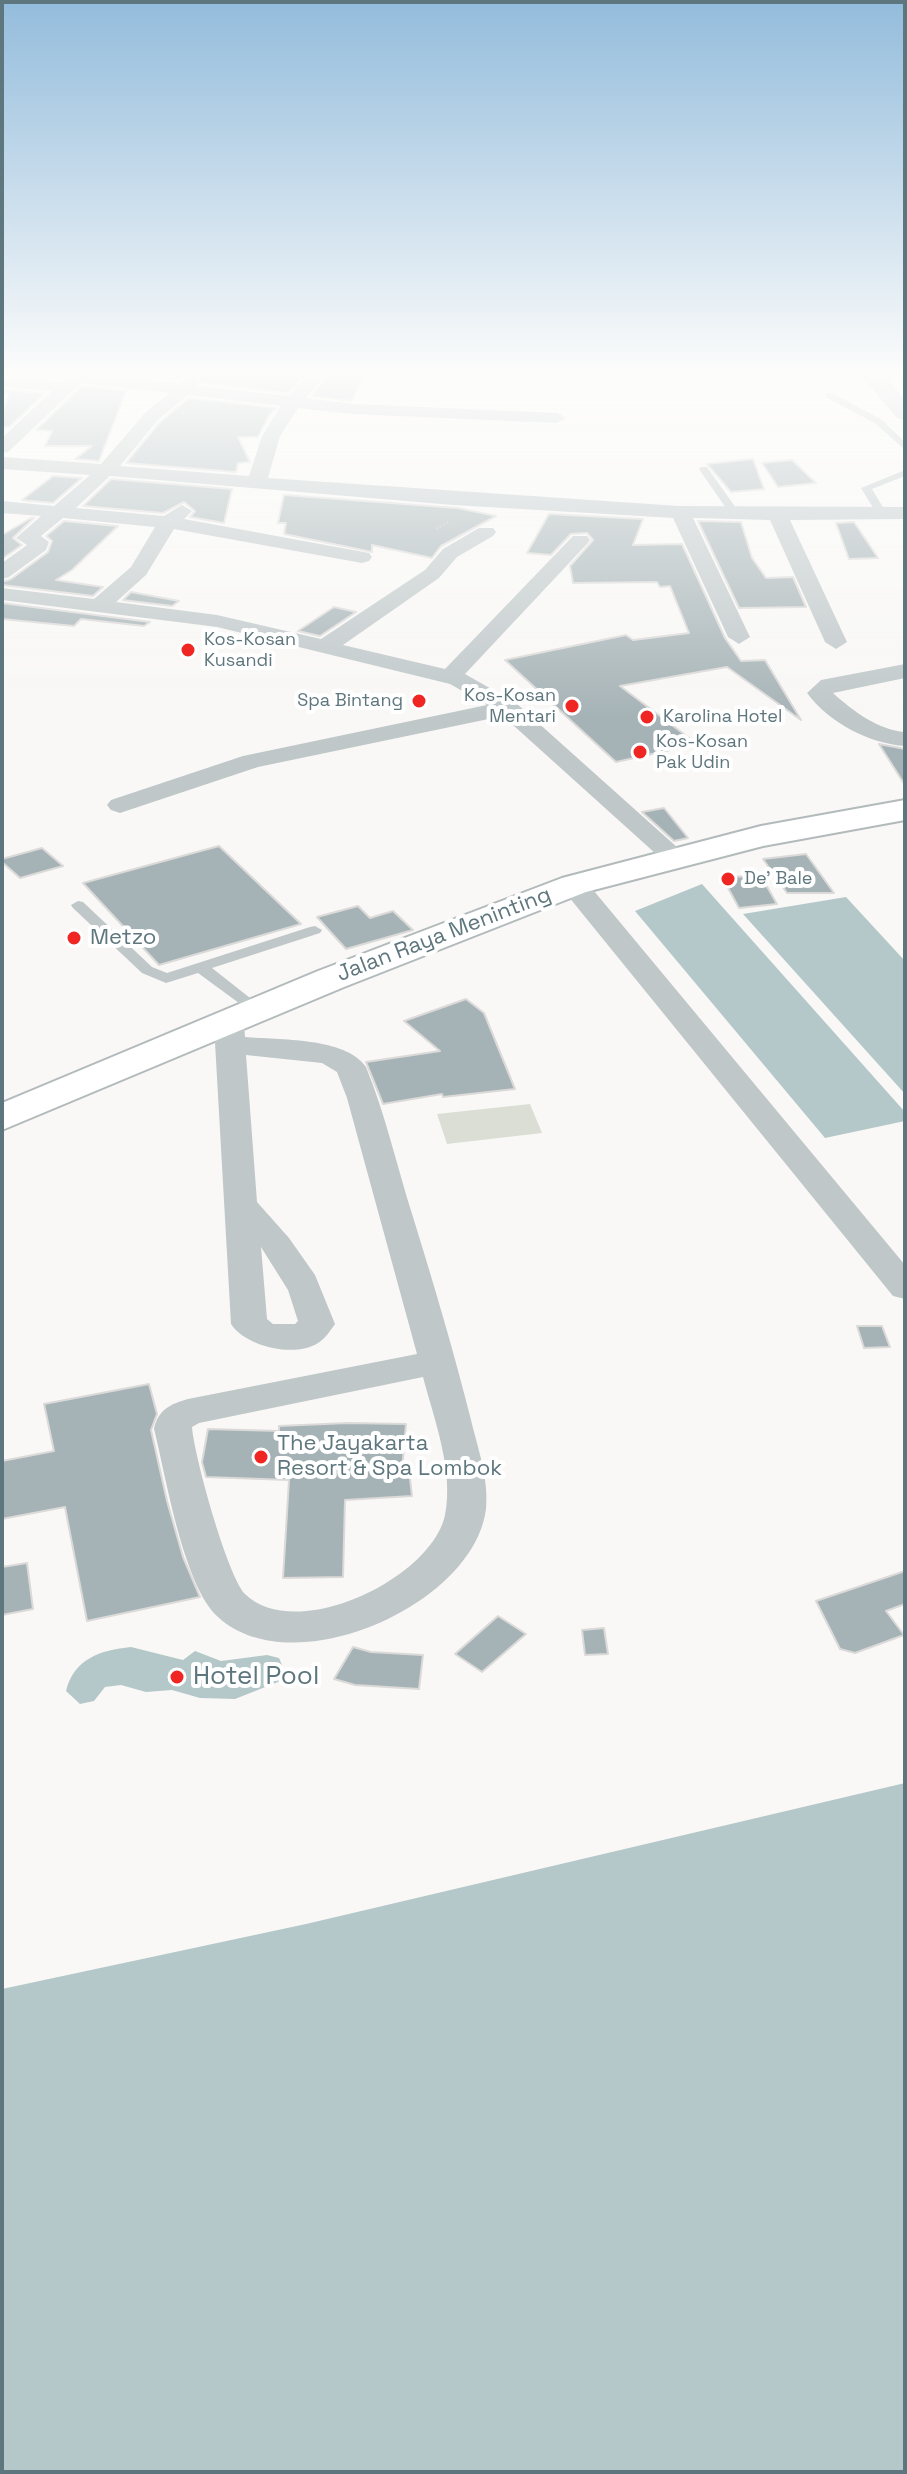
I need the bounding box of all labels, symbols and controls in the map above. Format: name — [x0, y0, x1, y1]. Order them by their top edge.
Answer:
place label: Kos-Kosan Kusandi — [204, 629, 296, 672]
marker: Kos-Kosan Kusandi — [179, 641, 197, 659]
place label: Kos-Kosan Mentari — [464, 685, 556, 728]
place label: Spa Bintang — [297, 690, 403, 712]
marker: Spa Bintang — [410, 692, 428, 710]
marker: Kos-Kosan Mentari — [563, 697, 581, 715]
place label: Karolina Hotel — [663, 706, 782, 728]
marker: Karolina Hotel — [638, 708, 656, 726]
place label: Kos-Kosan Pak Udin — [656, 731, 748, 774]
marker: Kos-Kosan Pak Udin — [631, 743, 649, 761]
place label: De' Bale — [744, 868, 812, 890]
marker: De' Bale — [719, 870, 737, 888]
street label: Jalan Raya Meninting — [333, 882, 555, 988]
place label: Metzo — [90, 925, 156, 951]
marker: Metzo — [65, 929, 83, 947]
place label: The Jayakarta Resort & Spa Lombok — [277, 1431, 502, 1482]
marker: The Jayakarta Resort & Spa Lombok — [252, 1448, 270, 1466]
place label: Hotel Pool — [193, 1661, 319, 1693]
marker: Hotel Pool — [168, 1668, 186, 1686]

